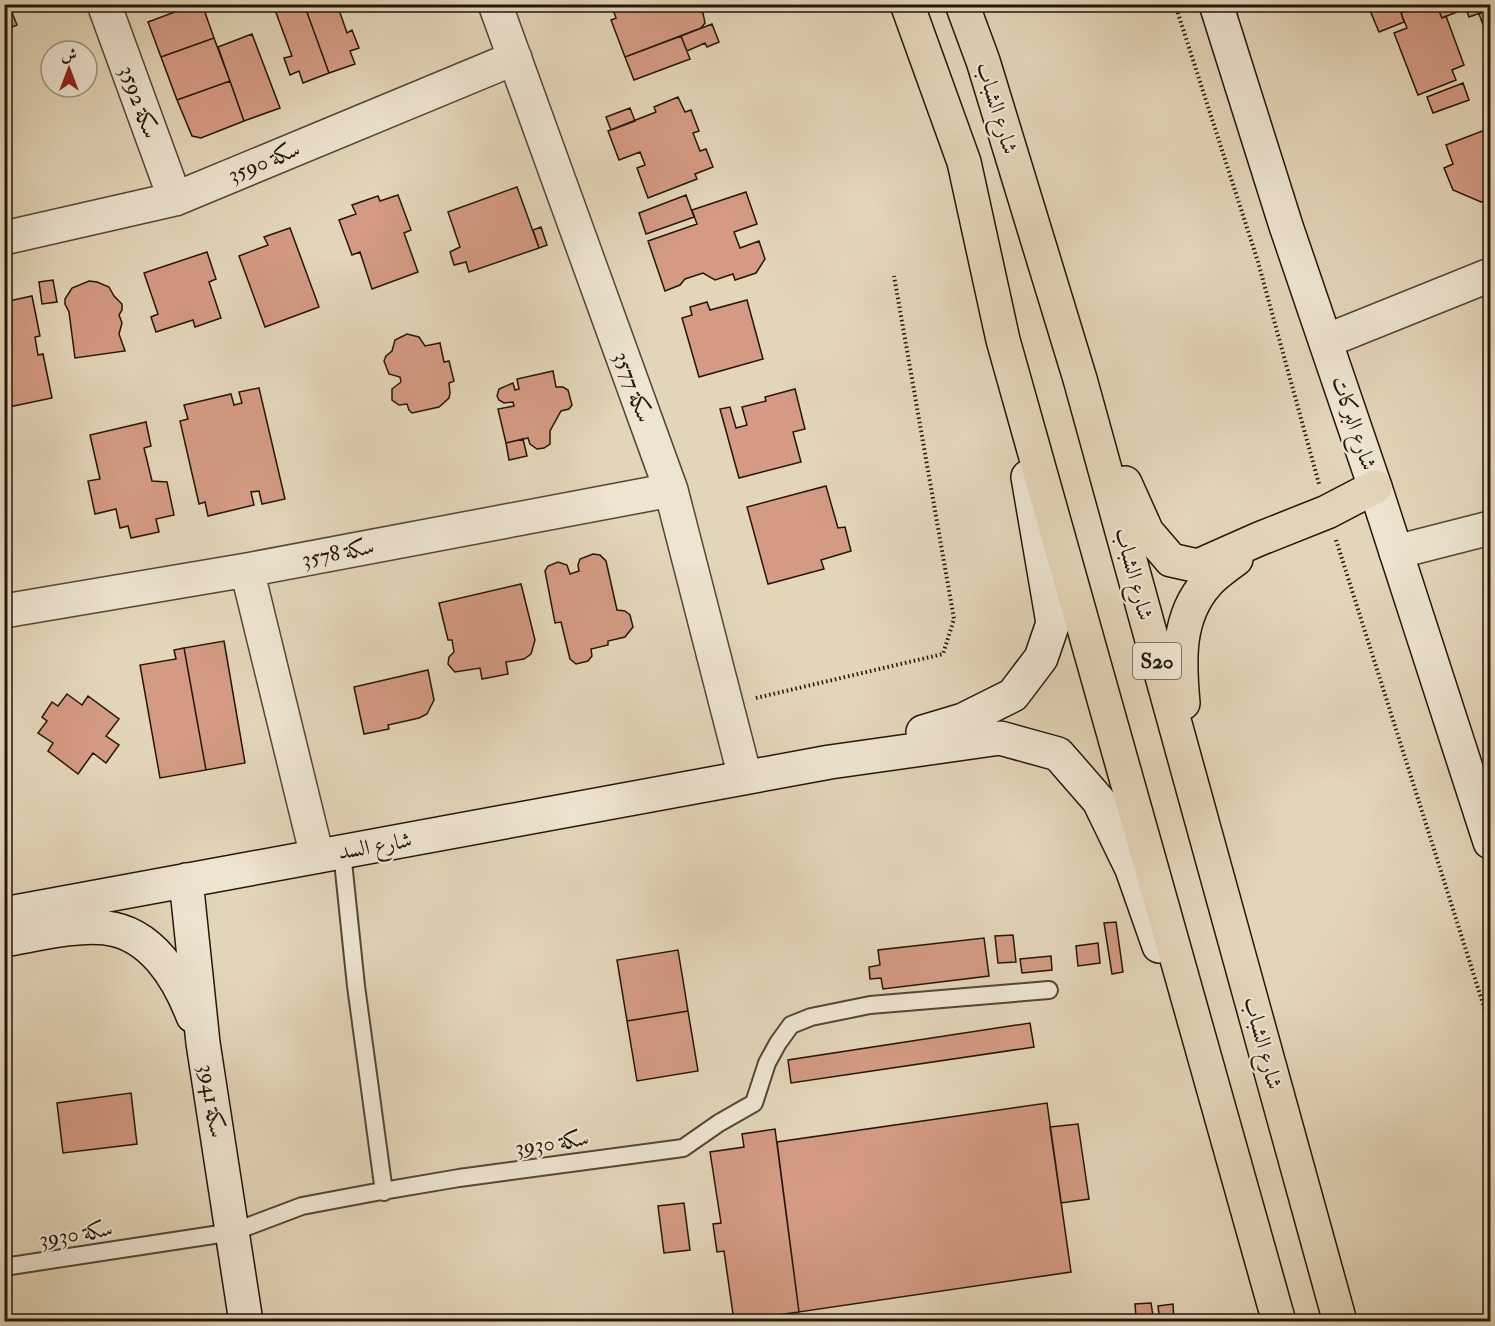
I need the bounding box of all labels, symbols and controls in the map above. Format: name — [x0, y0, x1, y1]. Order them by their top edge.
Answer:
north arrow — [39, 39, 99, 99]
text: ش — [61, 45, 77, 65]
street label: شارع الشباب — [966, 59, 1024, 159]
street label: سكة 3592 — [113, 62, 165, 142]
street label: سكة 3590 — [224, 135, 304, 189]
street label: سكة 3577 — [607, 348, 659, 426]
street label: شارع البركات — [1321, 372, 1383, 475]
street label: شارع الشباب — [1104, 525, 1160, 624]
street label: سكة 3578 — [299, 532, 377, 574]
road number: S20 — [1133, 643, 1181, 679]
street label: شارع السد — [336, 826, 415, 870]
street label: شارع الشباب — [1233, 994, 1289, 1093]
street label: سكة 3941 — [192, 1062, 232, 1140]
street label: سكة 3930 — [513, 1124, 591, 1162]
street label: سكة 3930 — [37, 1214, 115, 1254]

